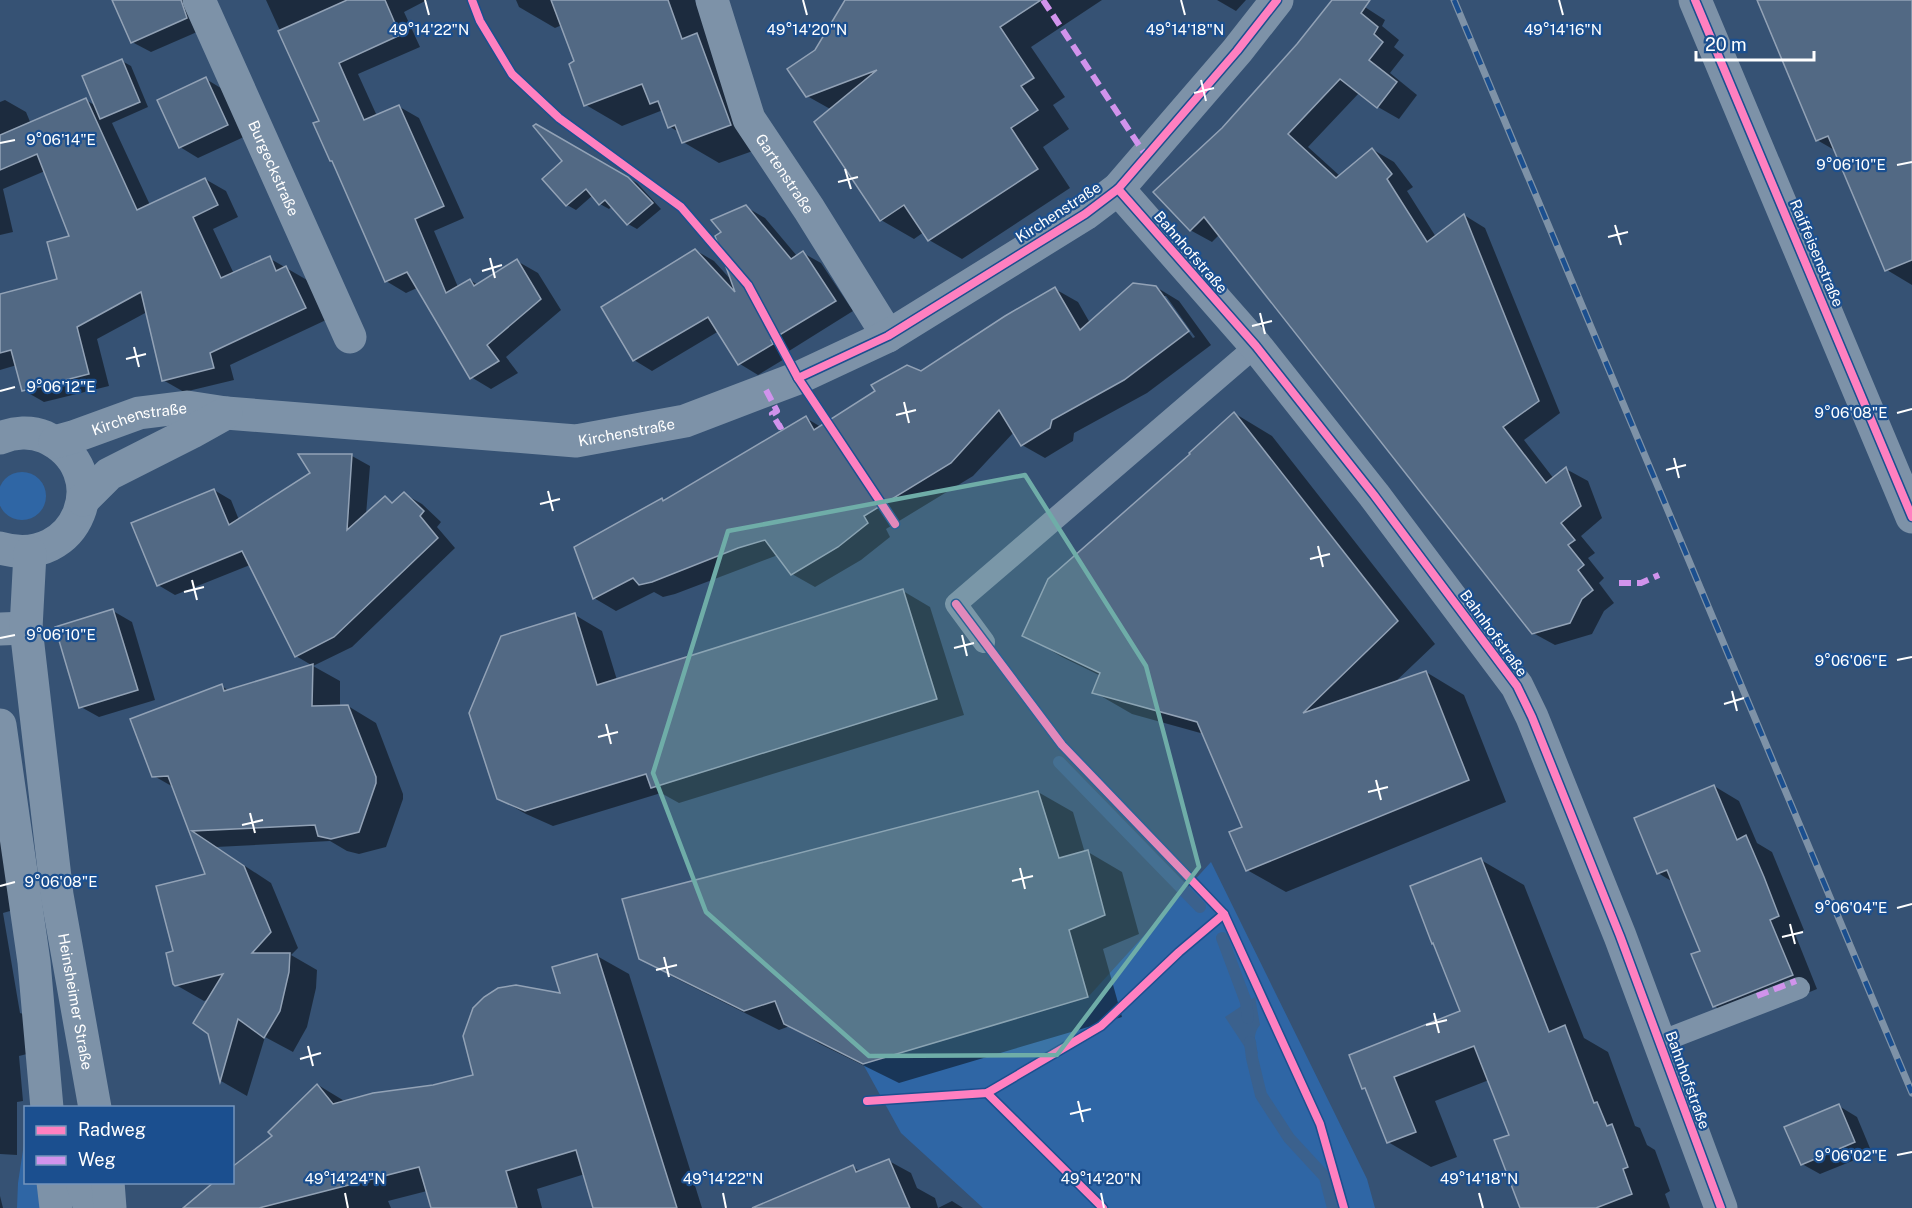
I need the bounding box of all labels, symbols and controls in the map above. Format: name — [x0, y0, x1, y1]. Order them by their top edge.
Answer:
text: 49°14'22"N — [389, 21, 469, 38]
text: 49°14'20"N — [767, 21, 847, 38]
text: 49°14'18"N — [1146, 21, 1224, 38]
text: 49°14'16"N — [1524, 21, 1602, 38]
scale bar — [1696, 24, 1814, 62]
text: 20 m — [1705, 34, 1747, 55]
street label: Burgeckstraße — [245, 117, 303, 218]
street label: Gartenstraße — [753, 130, 818, 216]
text: 9°06'14"E — [26, 131, 96, 148]
text: 9°06'10"E — [1816, 156, 1886, 173]
street label: Kirchenstraße — [1012, 178, 1104, 246]
street label: Raiffeisenstraße — [1787, 197, 1847, 309]
street label: Bahnhofstraße — [1151, 208, 1231, 296]
text: 9°06'12"E — [26, 378, 96, 395]
street label: Kirchenstraße — [89, 399, 188, 438]
text: 9°06'08"E — [1815, 404, 1887, 421]
street label: Kirchenstraße — [577, 415, 676, 449]
street label: Bahnhofstraße — [1457, 586, 1531, 680]
text: 9°06'10"E — [26, 626, 96, 643]
text: 9°06'06"E — [1815, 652, 1887, 669]
text: 9°06'08"E — [25, 873, 97, 890]
text: 9°06'04"E — [1815, 899, 1887, 916]
street label: Heinsheimer Straße — [55, 932, 97, 1071]
street label: Bahnhofstraße — [1662, 1029, 1714, 1131]
legend — [24, 1106, 234, 1184]
text: Radweg — [78, 1119, 146, 1140]
text: 9°06'02"E — [1815, 1147, 1887, 1164]
text: Weg — [78, 1149, 116, 1170]
text: 49°14'24"N — [304, 1170, 386, 1187]
text: 49°14'22"N — [683, 1170, 763, 1187]
text: 49°14'20"N — [1061, 1170, 1141, 1187]
text: 49°14'18"N — [1440, 1170, 1518, 1187]

